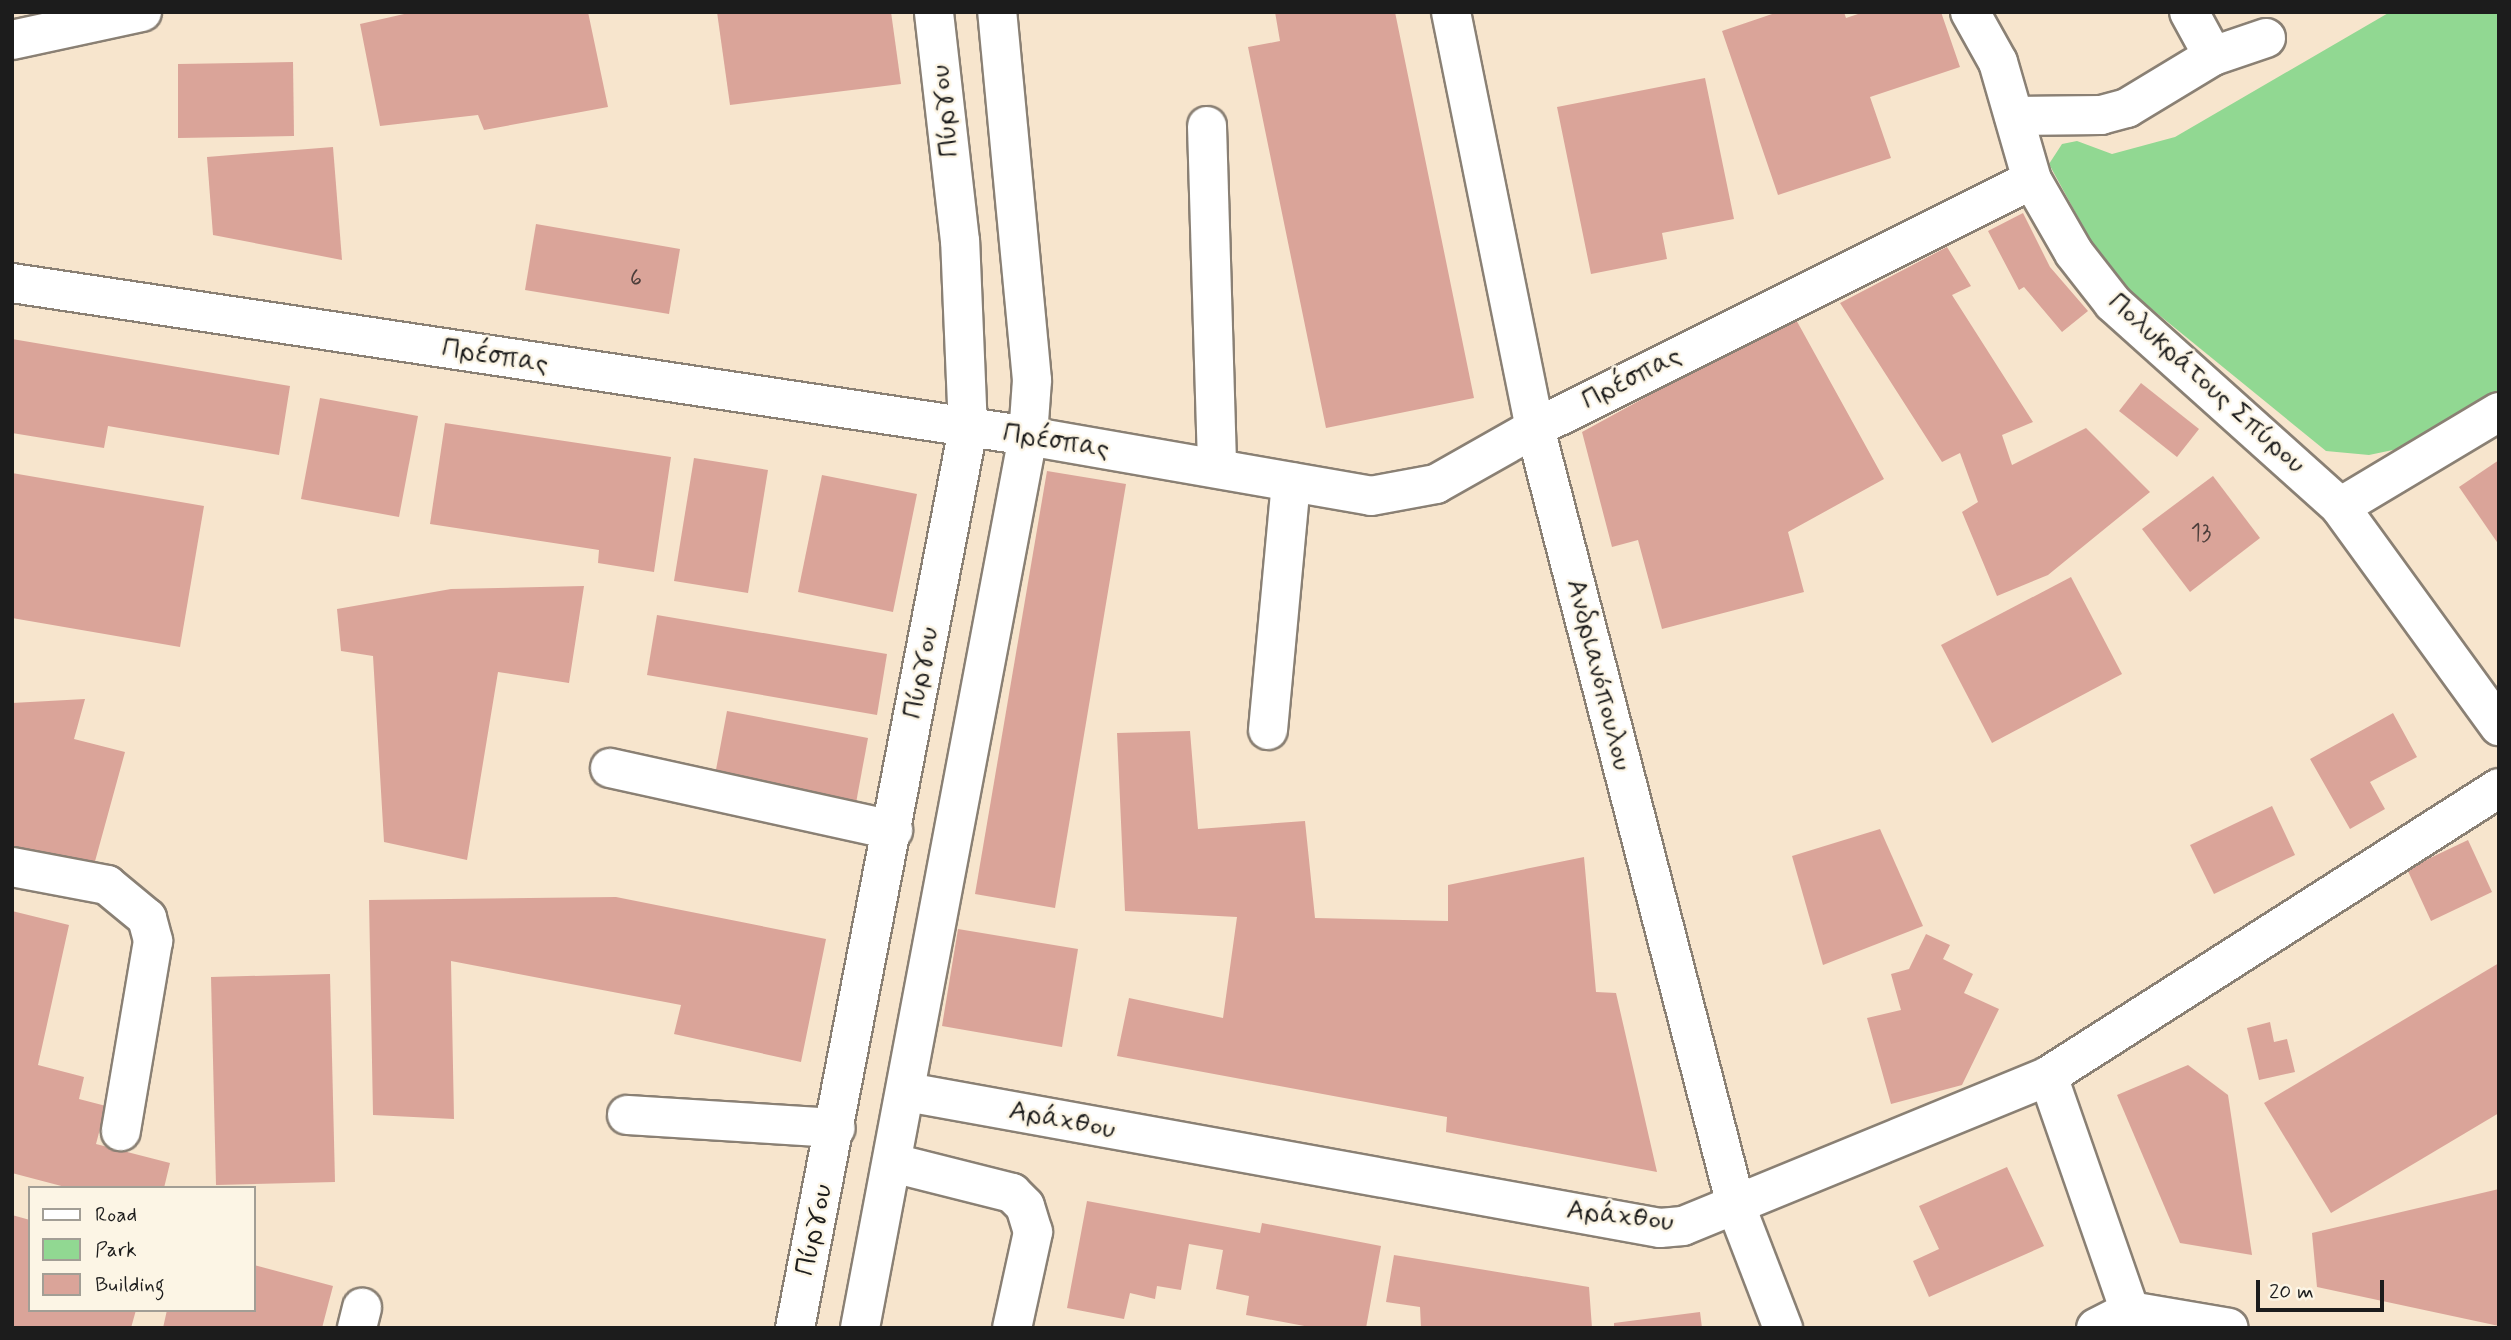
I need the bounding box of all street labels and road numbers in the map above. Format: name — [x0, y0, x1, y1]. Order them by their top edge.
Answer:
street label: Πύργου — [924, 63, 968, 159]
street label: Πολυκράτους Σπύρου — [2100, 286, 2312, 482]
street label: Πρέσπας — [439, 332, 551, 382]
street label: Πρέσπας — [1577, 340, 1687, 418]
street label: Πρέσπας — [1000, 417, 1112, 467]
street label: Ανδριανόπουλου — [1558, 576, 1638, 774]
street label: Πύργου — [897, 624, 947, 722]
street label: Αράχθου — [1006, 1094, 1118, 1148]
street label: Πύργου — [789, 1181, 841, 1279]
street label: Αράχθου — [1565, 1194, 1675, 1240]

